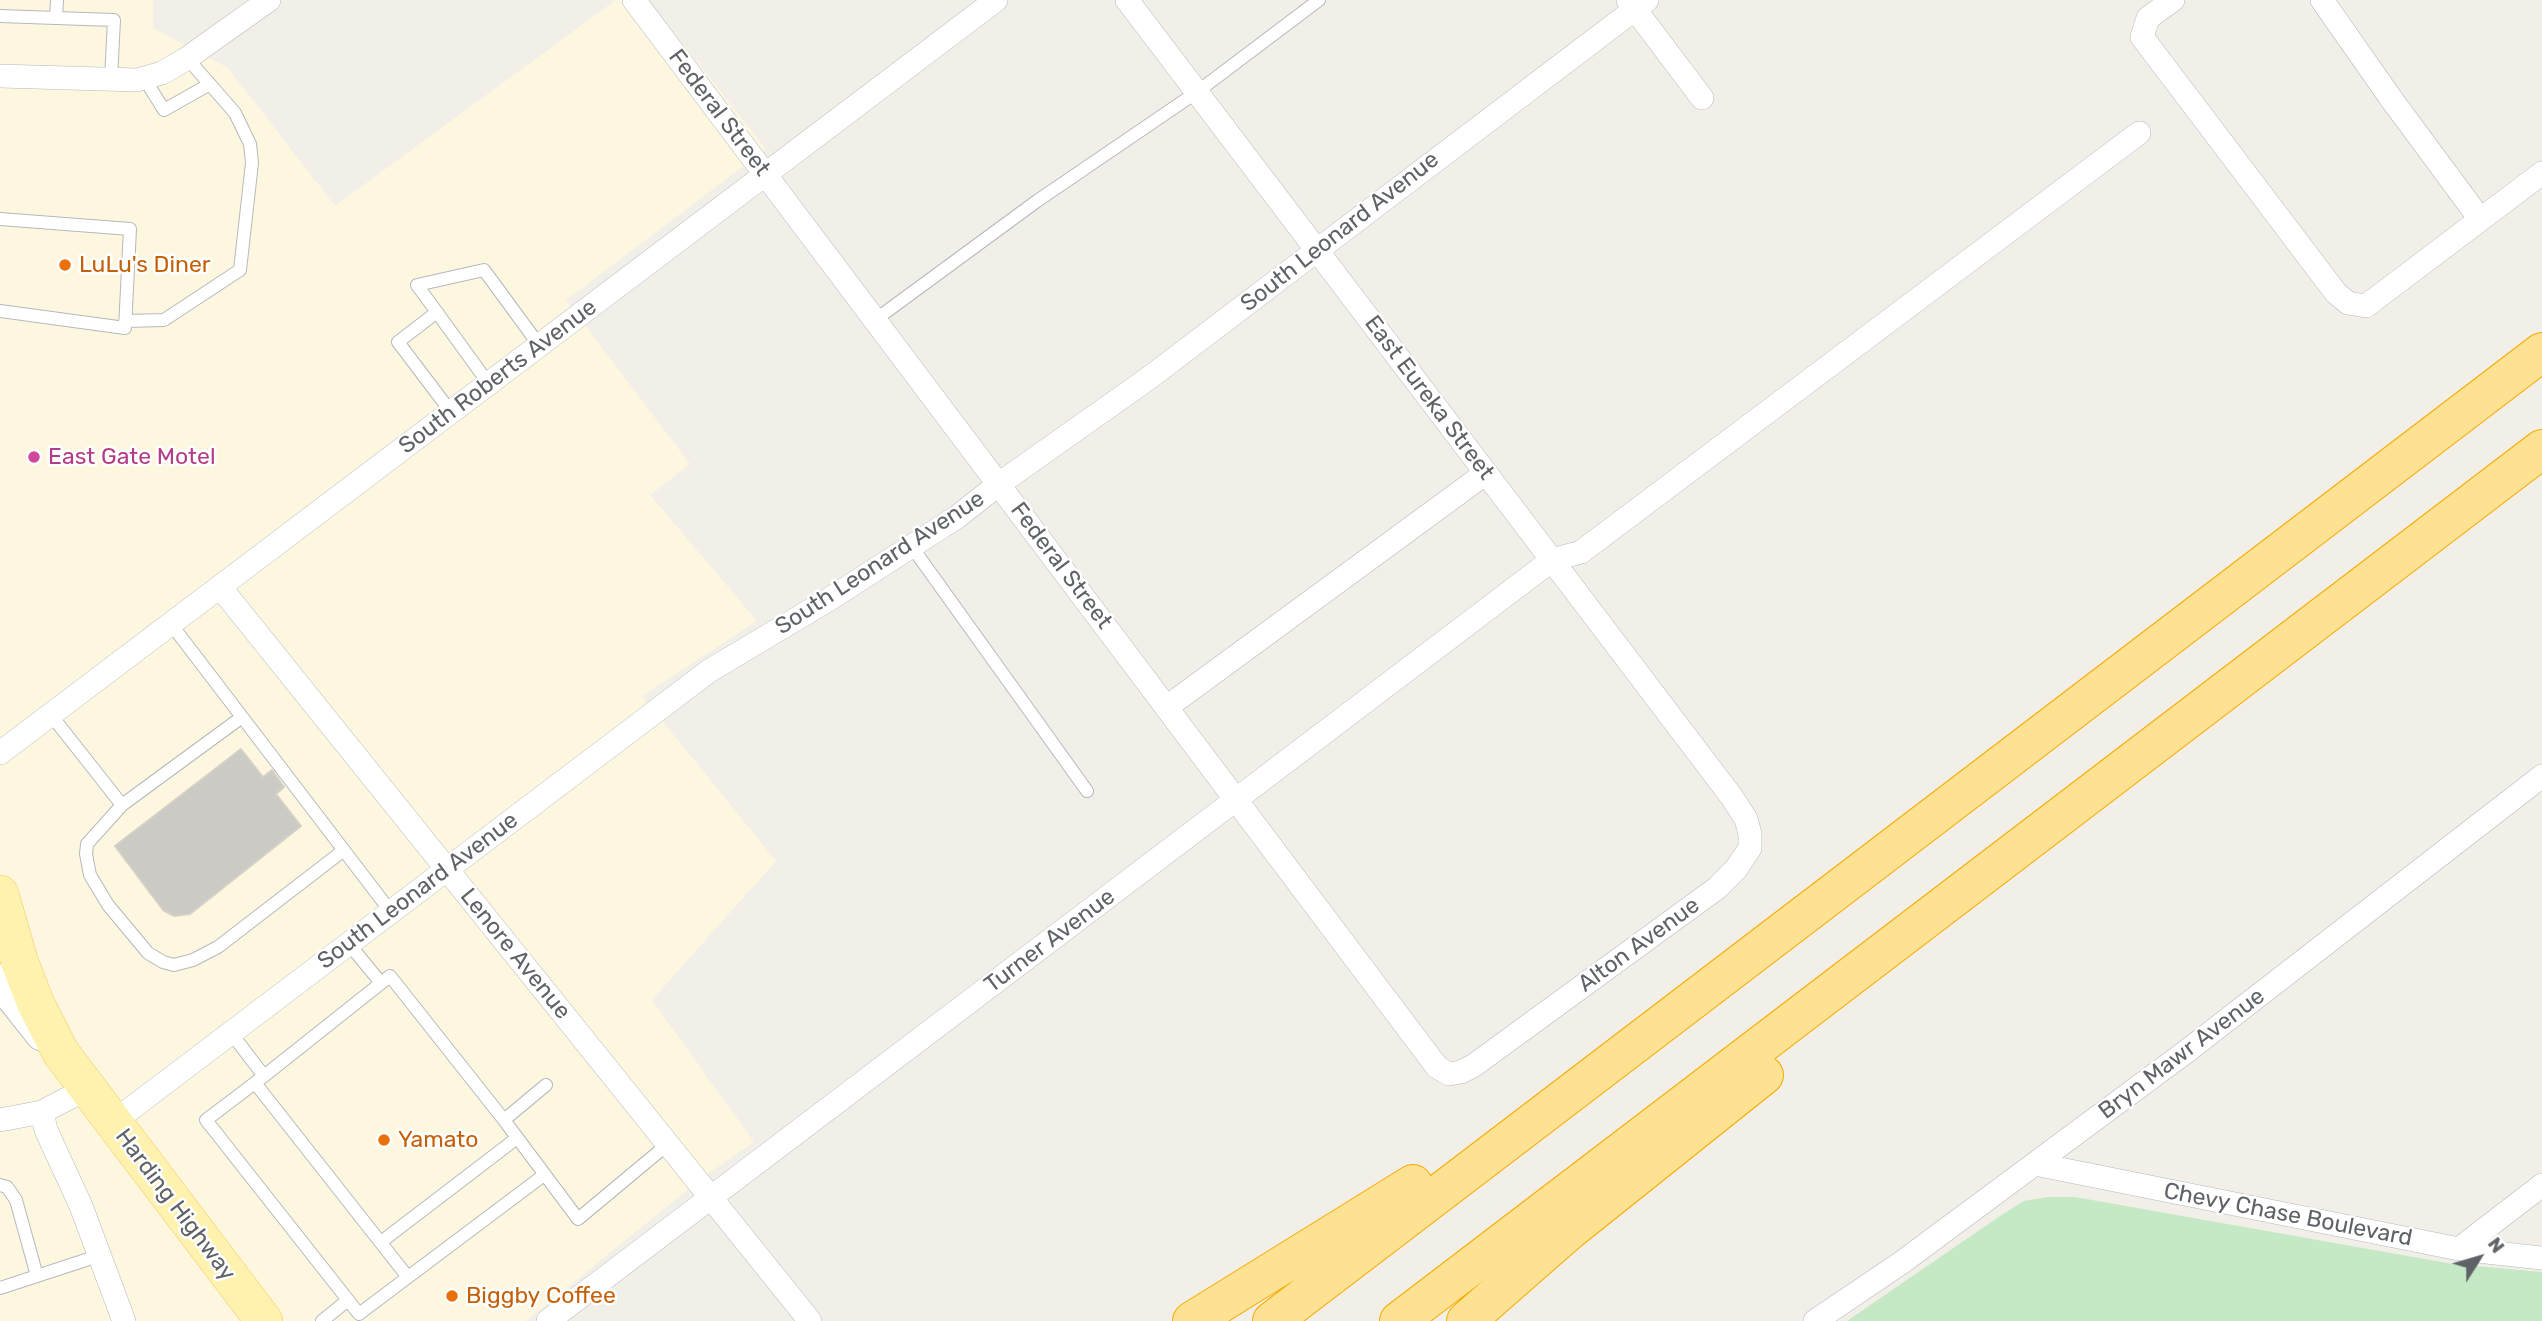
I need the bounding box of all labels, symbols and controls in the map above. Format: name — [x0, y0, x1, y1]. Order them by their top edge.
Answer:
street label: Federal Street — [662, 44, 776, 182]
street label: South Leonard Avenue — [1235, 146, 1445, 318]
place label: LuLu's Diner — [79, 251, 211, 279]
marker: LuLu's Diner — [57, 257, 73, 273]
street label: South Roberts Avenue — [394, 294, 602, 460]
street label: East Eureka Street — [1358, 310, 1500, 486]
place label: East Gate Motel — [48, 443, 216, 471]
marker: East Gate Motel — [26, 449, 42, 465]
street label: South Leonard Avenue — [770, 485, 990, 641]
street label: Federal Street — [1004, 497, 1118, 635]
street label: South Leonard Avenue — [312, 807, 524, 975]
street label: Lenore Avenue — [454, 883, 576, 1025]
street label: Turner Avenue — [979, 883, 1121, 999]
street label: Alton Avenue — [1573, 892, 1705, 998]
street label: Bryn Mawr Avenue — [2094, 983, 2270, 1125]
street label: Harding Highway — [109, 1124, 241, 1286]
place label: Yamato — [398, 1126, 479, 1154]
marker: Yamato — [376, 1132, 392, 1148]
street label: Chevy Chase Boulevard — [2161, 1177, 2415, 1253]
north arrow — [2444, 1223, 2514, 1293]
text: N — [2483, 1233, 2509, 1257]
place label: Biggby Coffee — [466, 1282, 616, 1310]
marker: Biggby Coffee — [444, 1288, 460, 1304]

